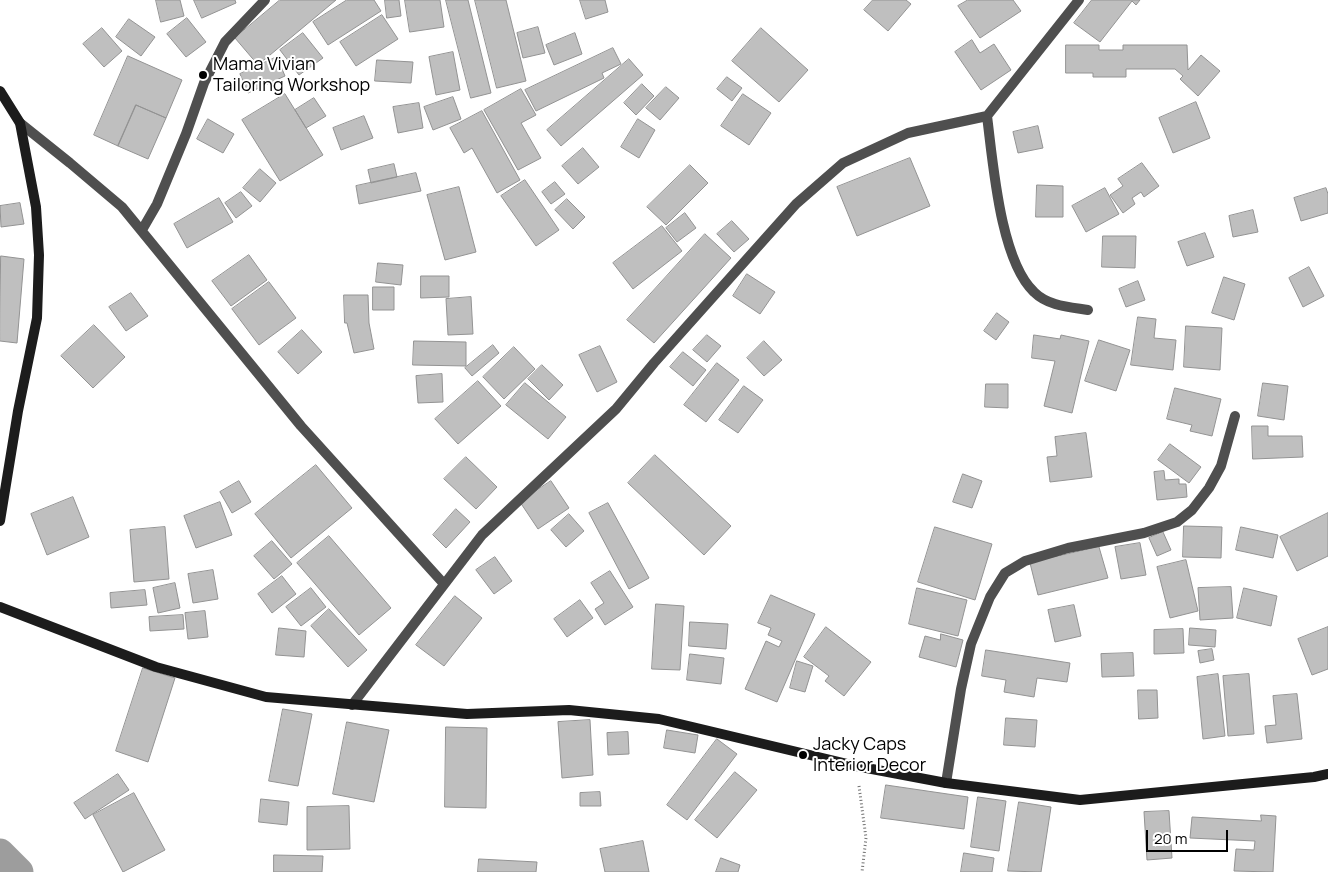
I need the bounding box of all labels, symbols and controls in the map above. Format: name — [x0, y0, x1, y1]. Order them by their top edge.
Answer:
place label: Mama Vivian Tailoring Workshop — [213, 54, 370, 96]
marker: Mama Vivian Tailoring Workshop — [197, 69, 209, 81]
place label: Jacky Caps Interior Decor — [813, 734, 926, 776]
marker: Jacky Caps Interior Decor — [797, 749, 809, 761]
scale bar — [1148, 820, 1230, 852]
text: 20 m — [1154, 828, 1187, 849]

